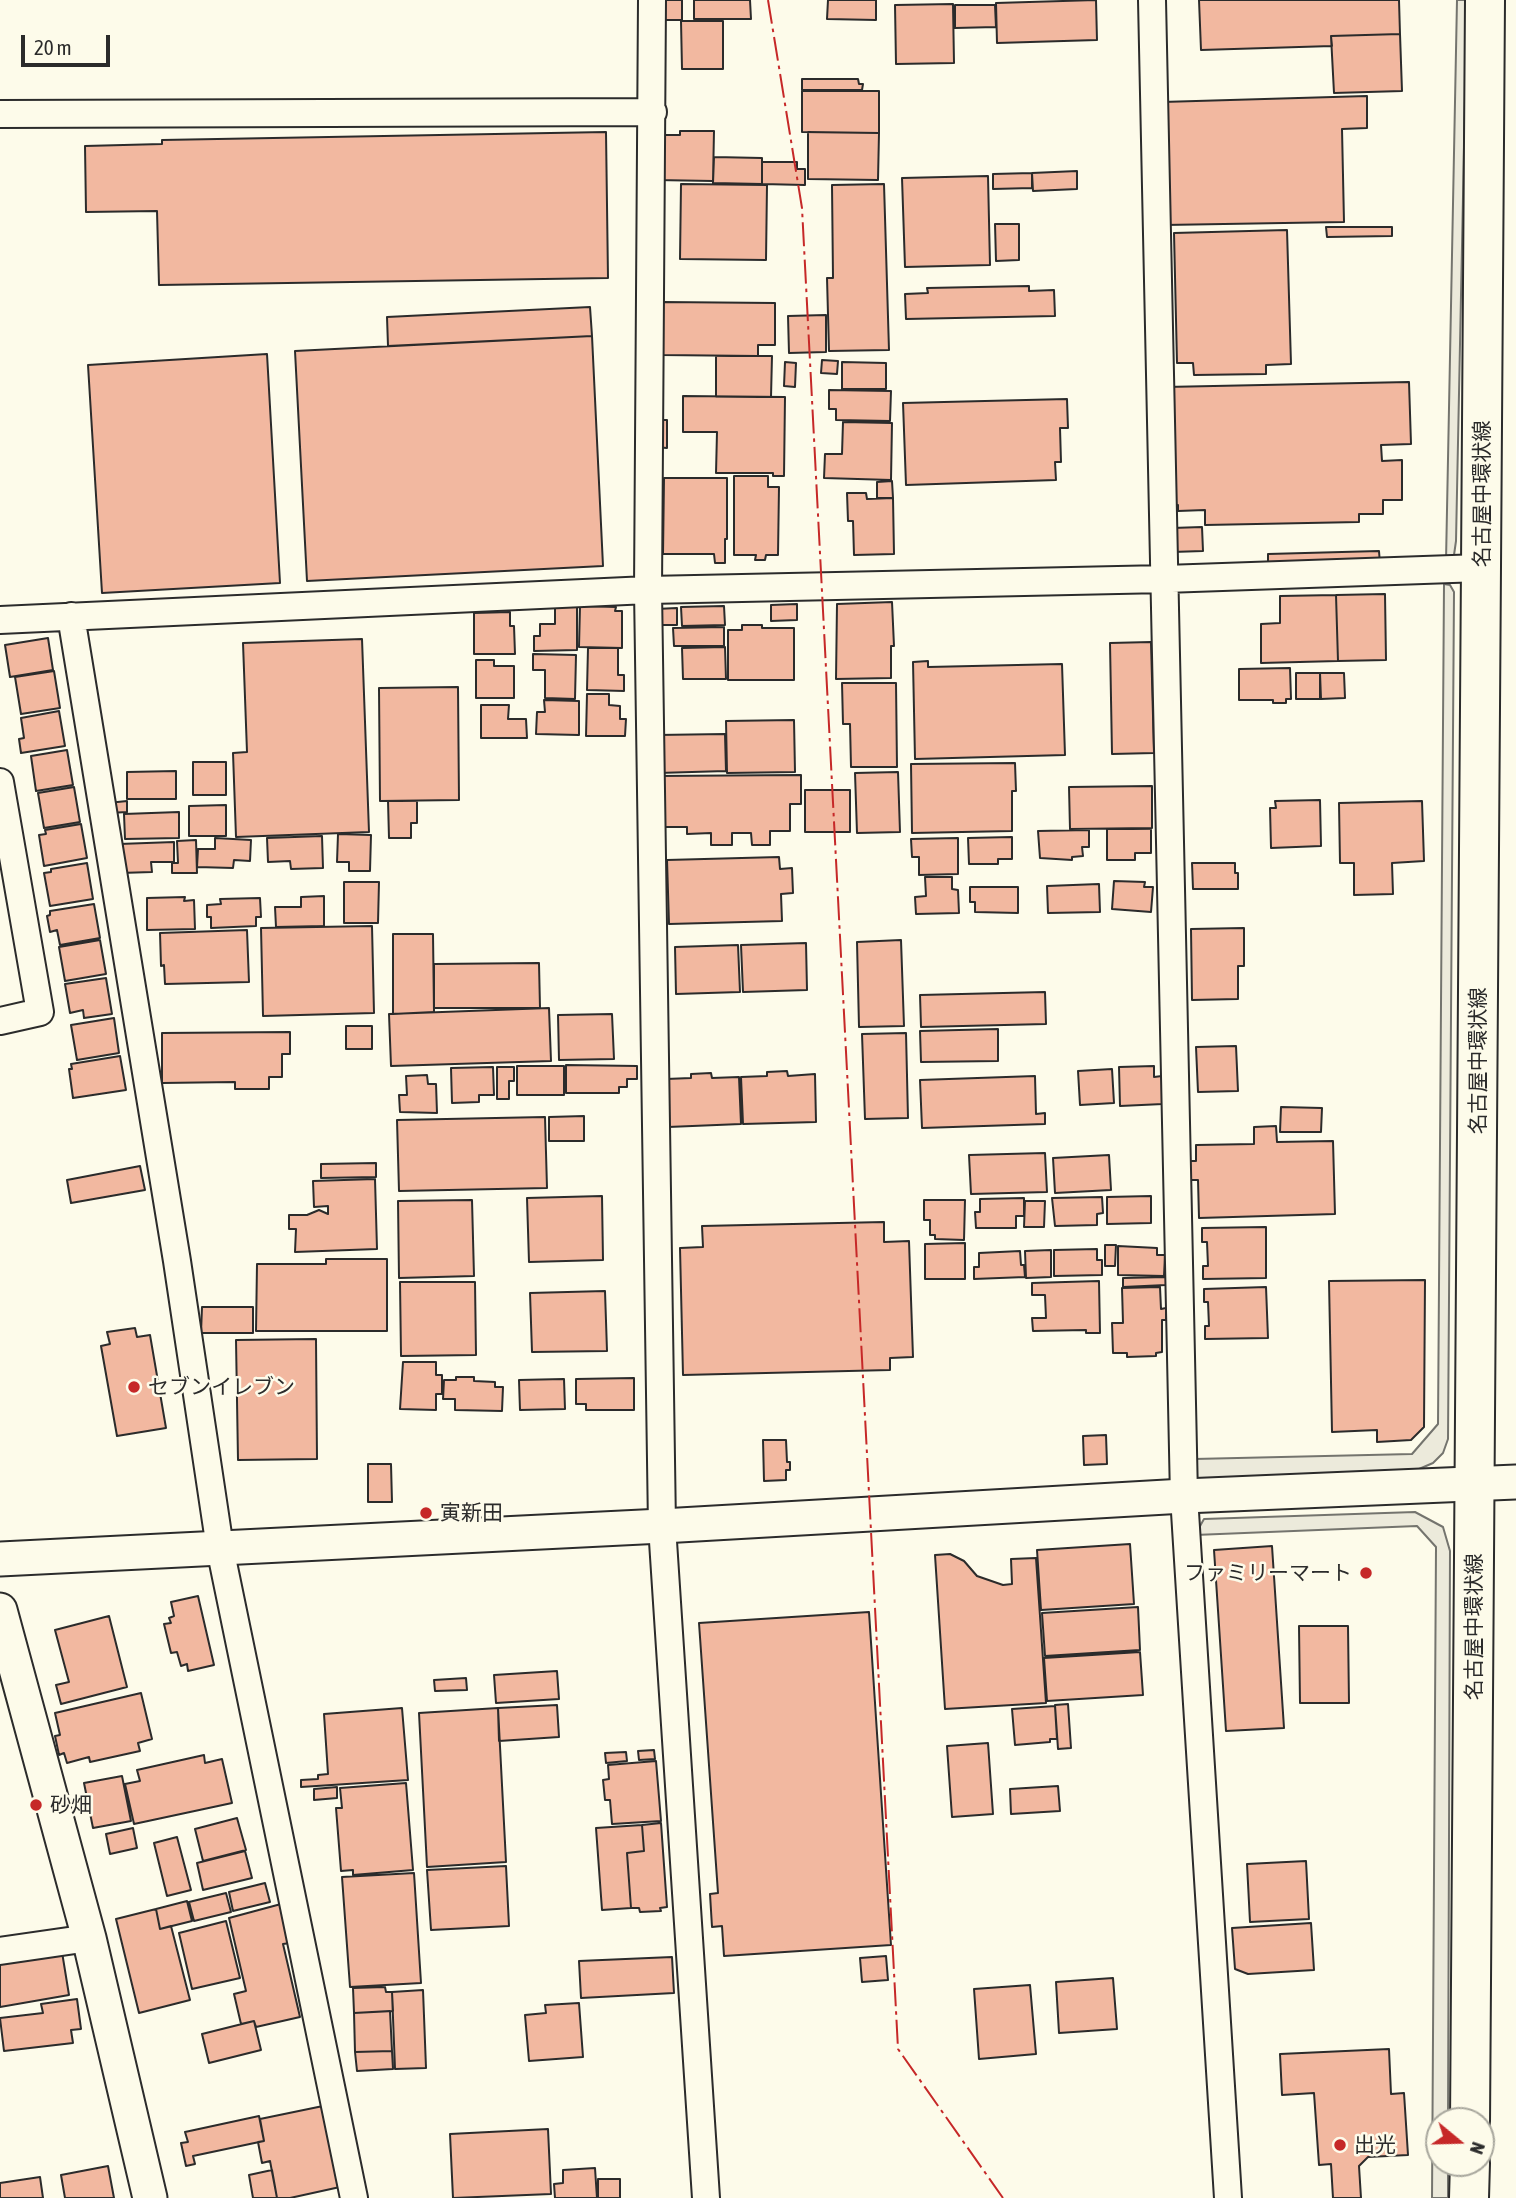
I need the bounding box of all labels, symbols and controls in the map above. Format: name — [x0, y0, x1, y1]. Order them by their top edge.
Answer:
scale bar — [24, 21, 114, 65]
text: 20 m — [34, 35, 72, 59]
street label: 名古屋中環状線 — [1469, 421, 1495, 567]
street label: 名古屋中環状線 — [1465, 988, 1491, 1134]
place label: セブンイレブン — [148, 1374, 295, 1400]
marker: セブンイレブン — [126, 1379, 142, 1395]
place label: 寅新田 — [440, 1500, 503, 1526]
marker: 寅新田 — [418, 1505, 434, 1521]
street label: 名古屋中環状線 — [1461, 1554, 1487, 1700]
place label: ファミリーマート — [1184, 1560, 1352, 1586]
marker: ファミリーマート — [1358, 1565, 1374, 1581]
place label: 砂畑 — [50, 1792, 92, 1818]
marker: 砂畑 — [28, 1797, 44, 1813]
north arrow — [1425, 2107, 1495, 2177]
place label: 出光 — [1354, 2132, 1396, 2158]
marker: 出光 — [1332, 2137, 1348, 2153]
text: N — [1466, 2139, 1490, 2157]

